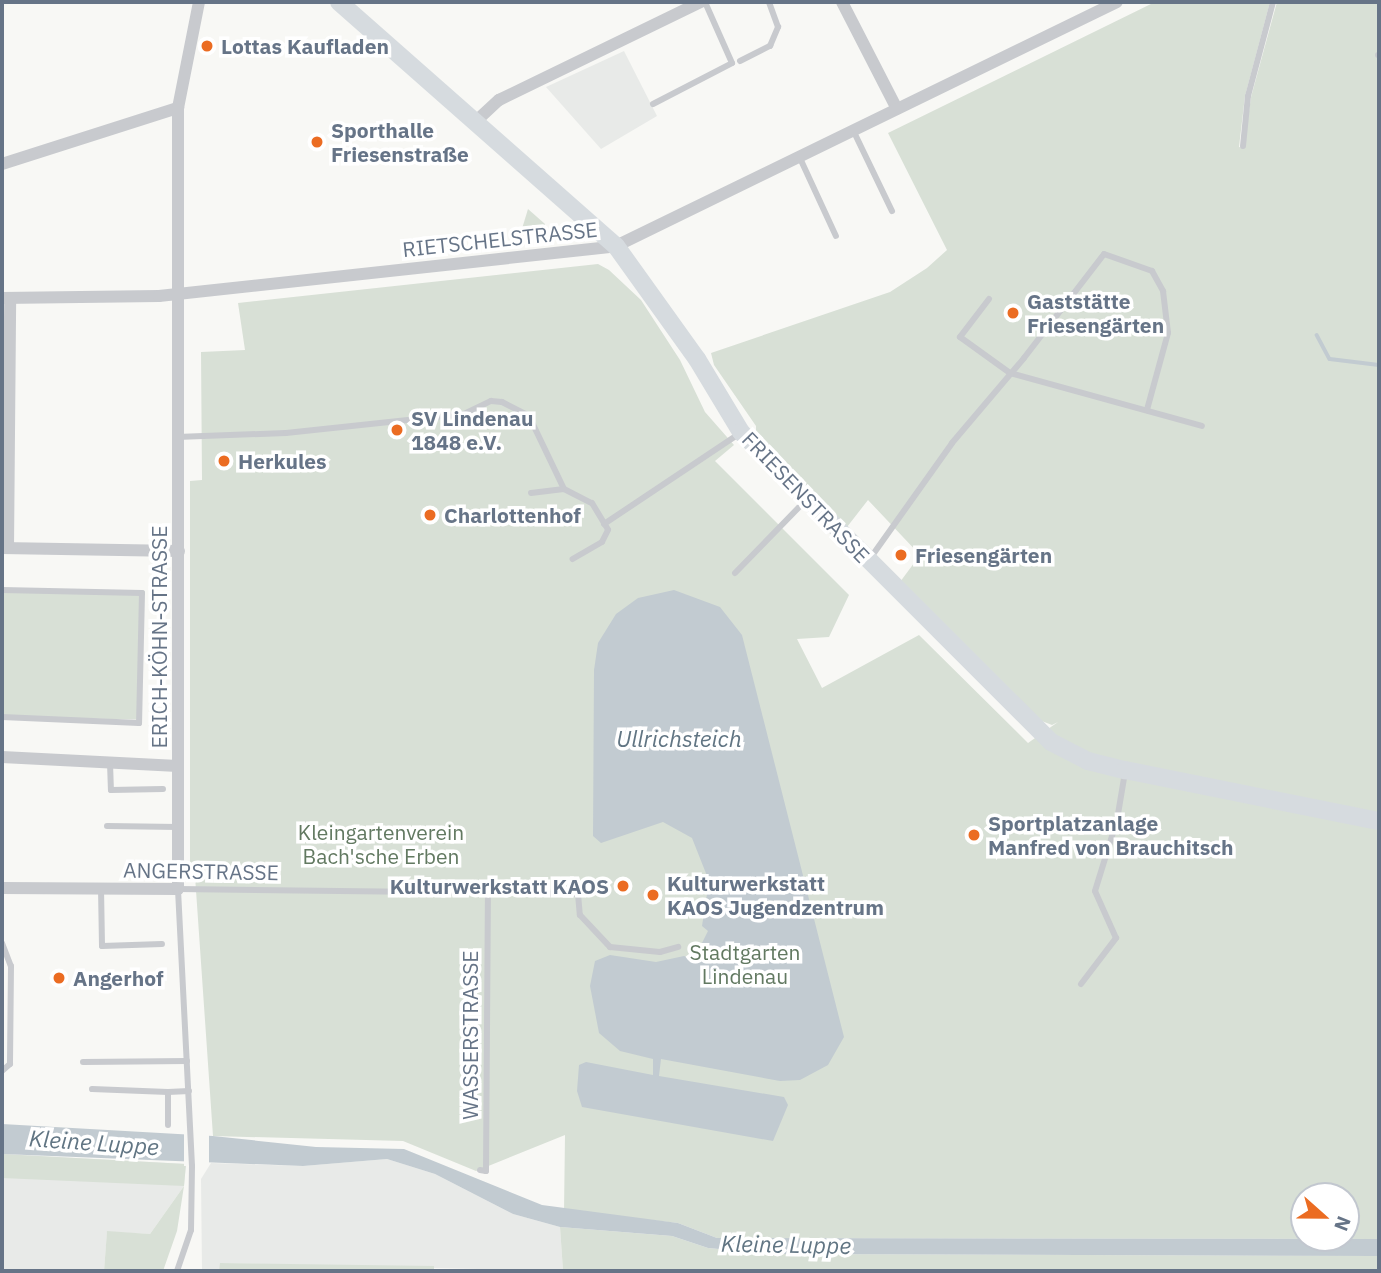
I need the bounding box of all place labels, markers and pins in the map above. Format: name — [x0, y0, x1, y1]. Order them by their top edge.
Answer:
place label: Lottas Kaufladen — [221, 33, 389, 59]
marker: Lottas Kaufladen — [199, 38, 215, 54]
place label: Sporthalle Friesenstraße — [331, 117, 469, 167]
marker: Sporthalle Friesenstraße — [309, 134, 325, 150]
place label: Gaststätte Friesengärten — [1027, 288, 1164, 338]
marker: Gaststätte Friesengärten — [1005, 305, 1021, 321]
place label: SV Lindenau 1848 e.V. — [411, 405, 534, 455]
marker: SV Lindenau 1848 e.V. — [389, 422, 405, 438]
place label: Herkules — [238, 448, 327, 474]
marker: Herkules — [216, 453, 232, 469]
place label: Charlottenhof — [444, 502, 581, 528]
marker: Charlottenhof — [422, 507, 438, 523]
place label: Friesengärten — [915, 542, 1052, 568]
marker: Friesengärten — [893, 547, 909, 563]
place label: Sportplatzanlage Manfred von Brauchitsch — [988, 810, 1234, 860]
marker: Sportplatzanlage Manfred von Brauchitsch — [966, 827, 982, 843]
place label: Kulturwerkstatt KAOS Jugendzentrum — [667, 870, 884, 920]
place label: Kulturwerkstatt KAOS — [390, 873, 609, 899]
marker: Kulturwerkstatt KAOS — [615, 878, 631, 894]
marker: Kulturwerkstatt KAOS Jugendzentrum — [645, 887, 661, 903]
place label: Angerhof — [73, 965, 163, 991]
marker: Angerhof — [51, 970, 67, 986]

